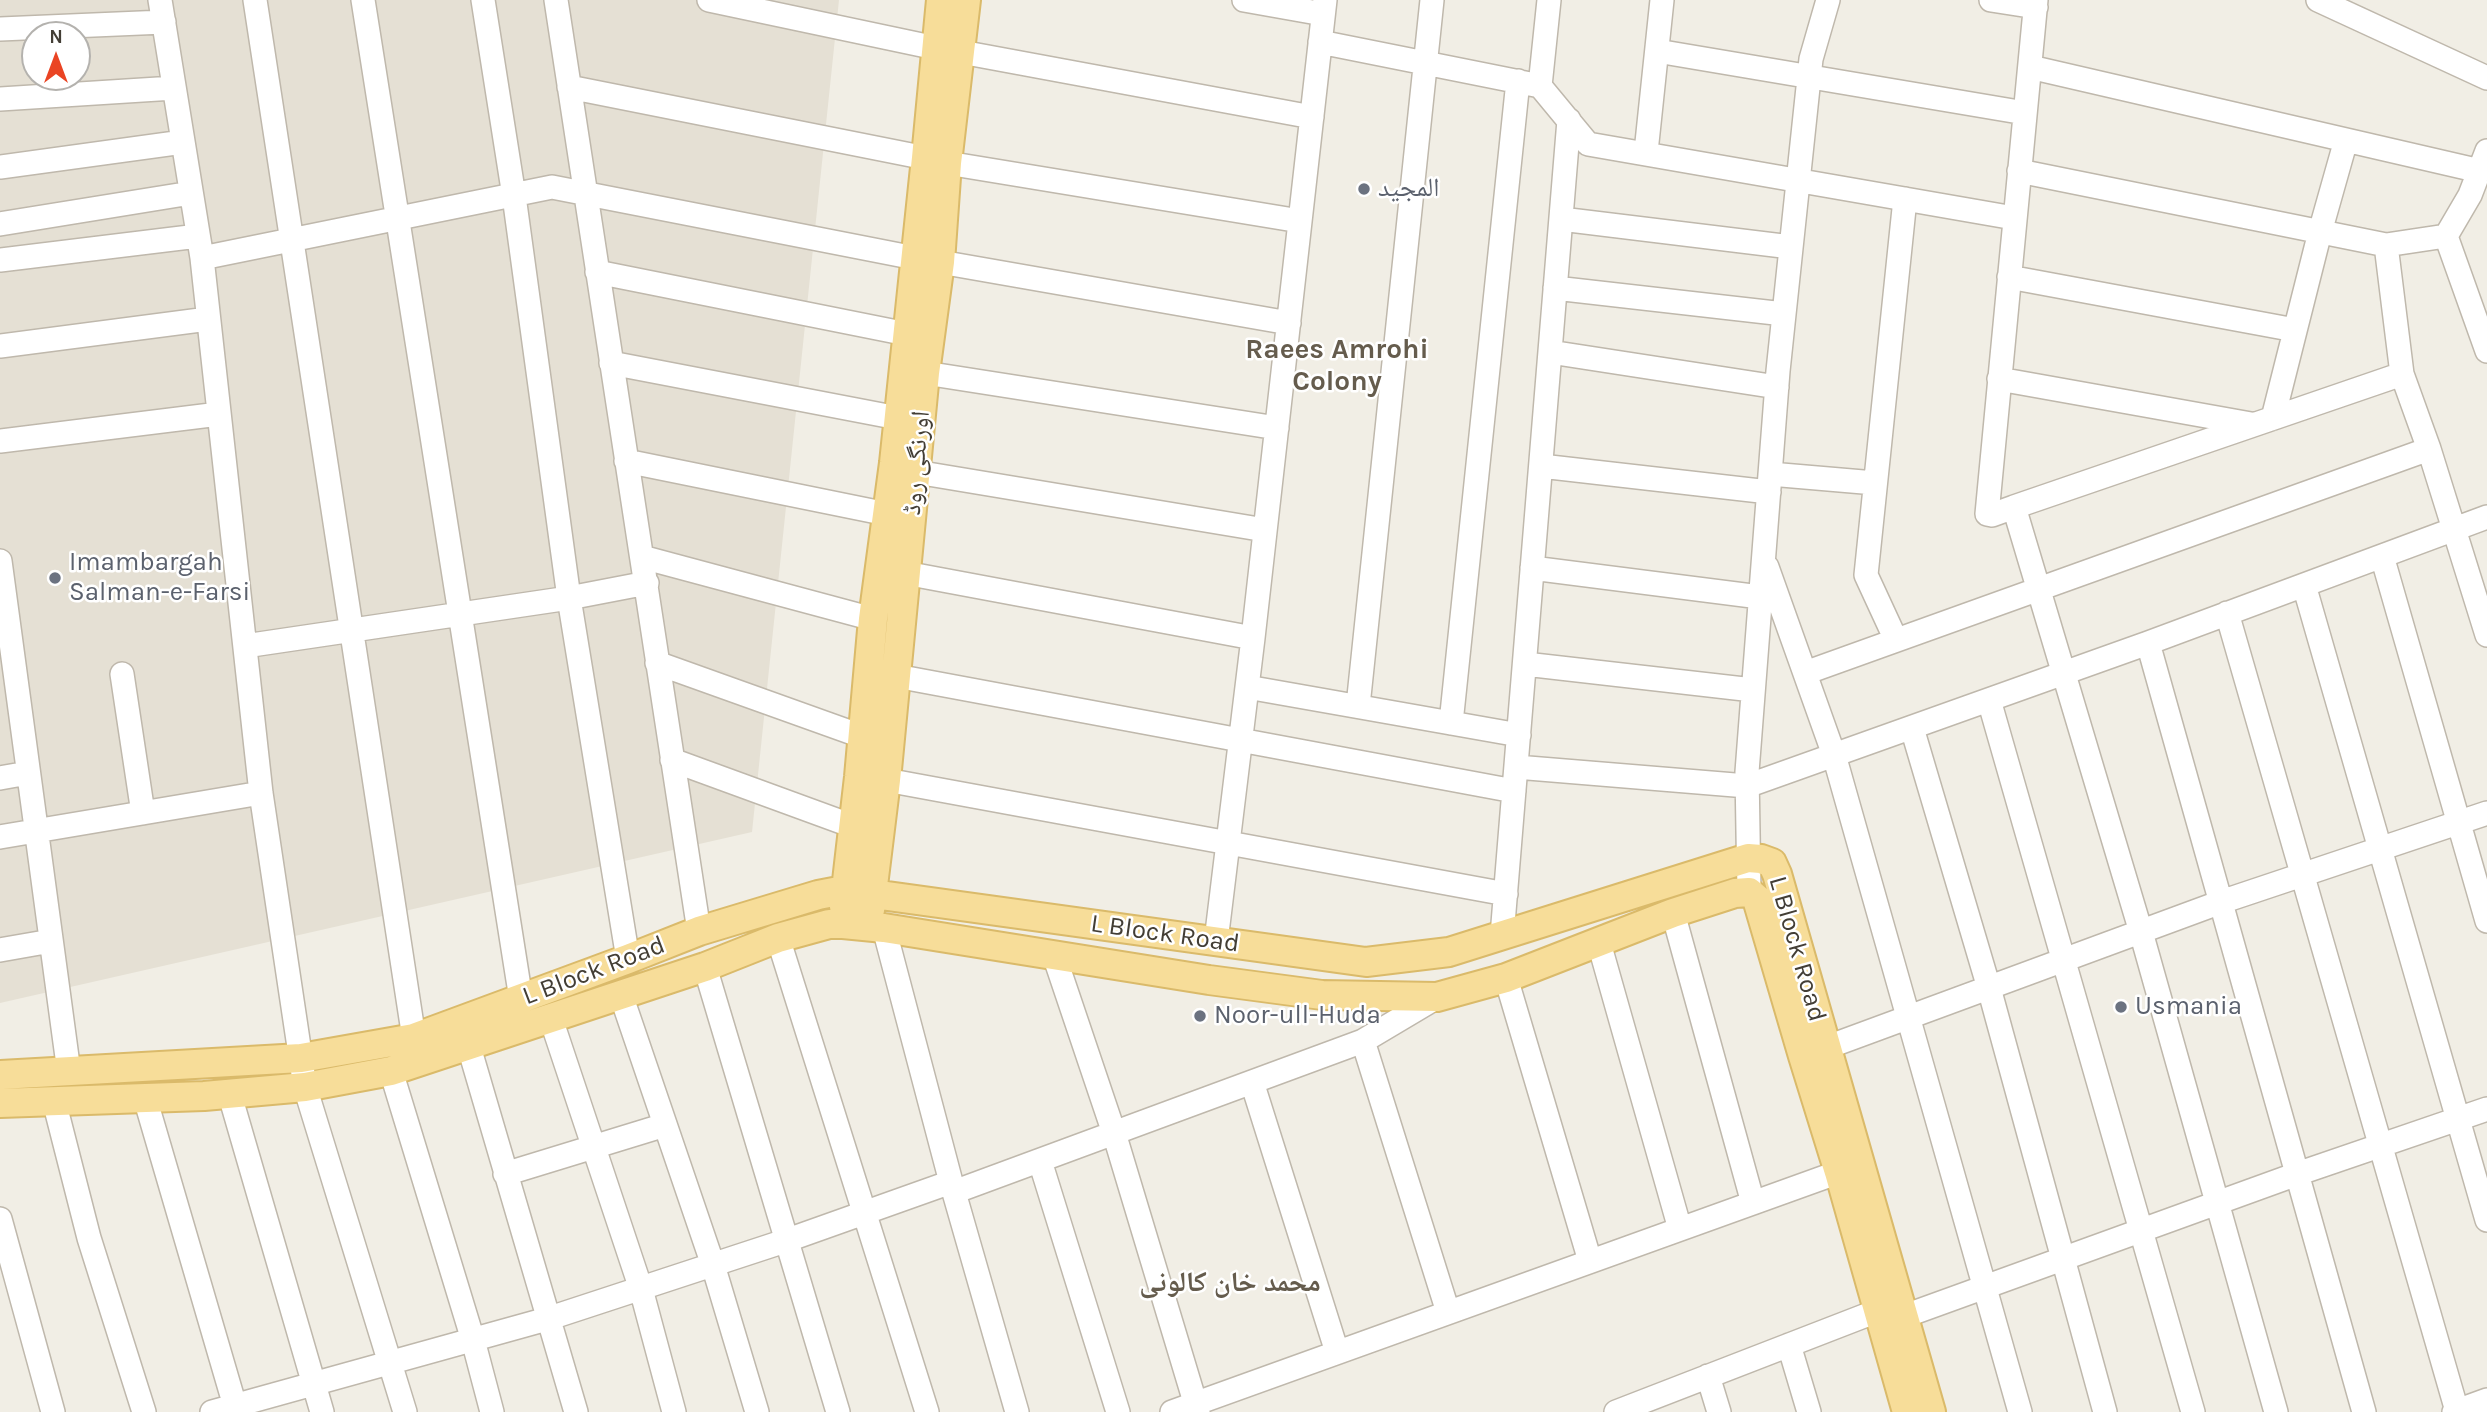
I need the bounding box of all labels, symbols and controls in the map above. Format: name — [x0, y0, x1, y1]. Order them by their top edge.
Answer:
north arrow — [21, 21, 91, 91]
text: N — [49, 26, 63, 48]
place label: المجید — [1378, 173, 1439, 205]
marker: المجید — [1356, 181, 1372, 197]
district label: Raees Amrohi Colony — [1245, 333, 1429, 399]
street label: اورنگی روڈ — [897, 410, 937, 516]
place label: Imambargah Salman-e-Farsi — [69, 547, 250, 608]
marker: Imambargah Salman-e-Farsi — [47, 570, 63, 586]
street label: L Block Road — [1761, 873, 1833, 1025]
street label: L Block Road — [1089, 908, 1241, 960]
street label: L Block Road — [518, 930, 670, 1012]
place label: Usmania — [2135, 991, 2242, 1023]
marker: Usmania — [2113, 999, 2129, 1015]
place label: Noor-ull-Huda — [1214, 1000, 1381, 1032]
marker: Noor-ull-Huda — [1192, 1008, 1208, 1024]
district label: محمد خان کالونی — [1139, 1266, 1321, 1300]

